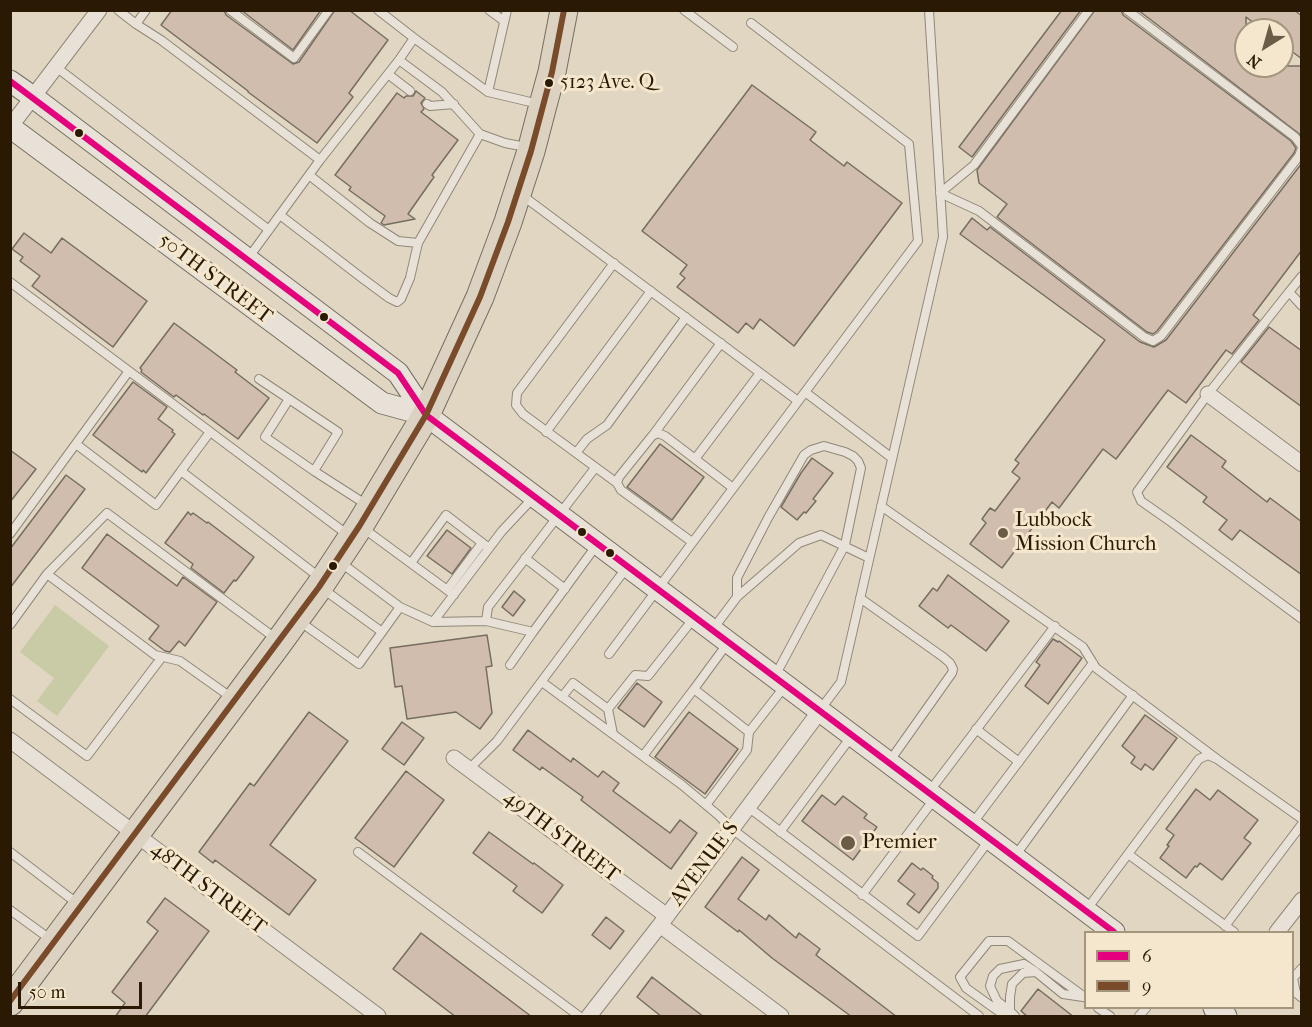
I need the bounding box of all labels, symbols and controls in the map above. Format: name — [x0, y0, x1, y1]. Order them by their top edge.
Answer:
north arrow — [1234, 18, 1294, 78]
text: N — [1244, 50, 1265, 72]
place label: 5123 Ave. Q — [560, 71, 654, 95]
marker: 5123 Ave. Q — [543, 77, 555, 89]
unlabelled marker — [73, 127, 85, 139]
street label: 50TH STREET — [153, 228, 277, 330]
unlabelled marker — [318, 311, 330, 323]
place label: Lubbock Mission Church — [1015, 508, 1157, 558]
unlabelled marker — [576, 526, 588, 538]
marker: Lubbock Mission Church — [996, 526, 1010, 540]
unlabelled marker — [604, 547, 616, 559]
unlabelled marker — [327, 560, 339, 572]
street label: 49TH STREET — [498, 785, 624, 889]
street label: AVENUE S — [665, 817, 745, 911]
place label: Premier — [862, 830, 937, 856]
marker: Premier — [839, 834, 857, 852]
street label: 48TH STREET — [145, 837, 271, 941]
legend — [1084, 931, 1294, 1009]
text: 6 — [1142, 946, 1152, 967]
scale bar — [21, 970, 146, 1008]
text: 9 — [1142, 976, 1151, 997]
text: 50 m — [29, 982, 65, 1003]

